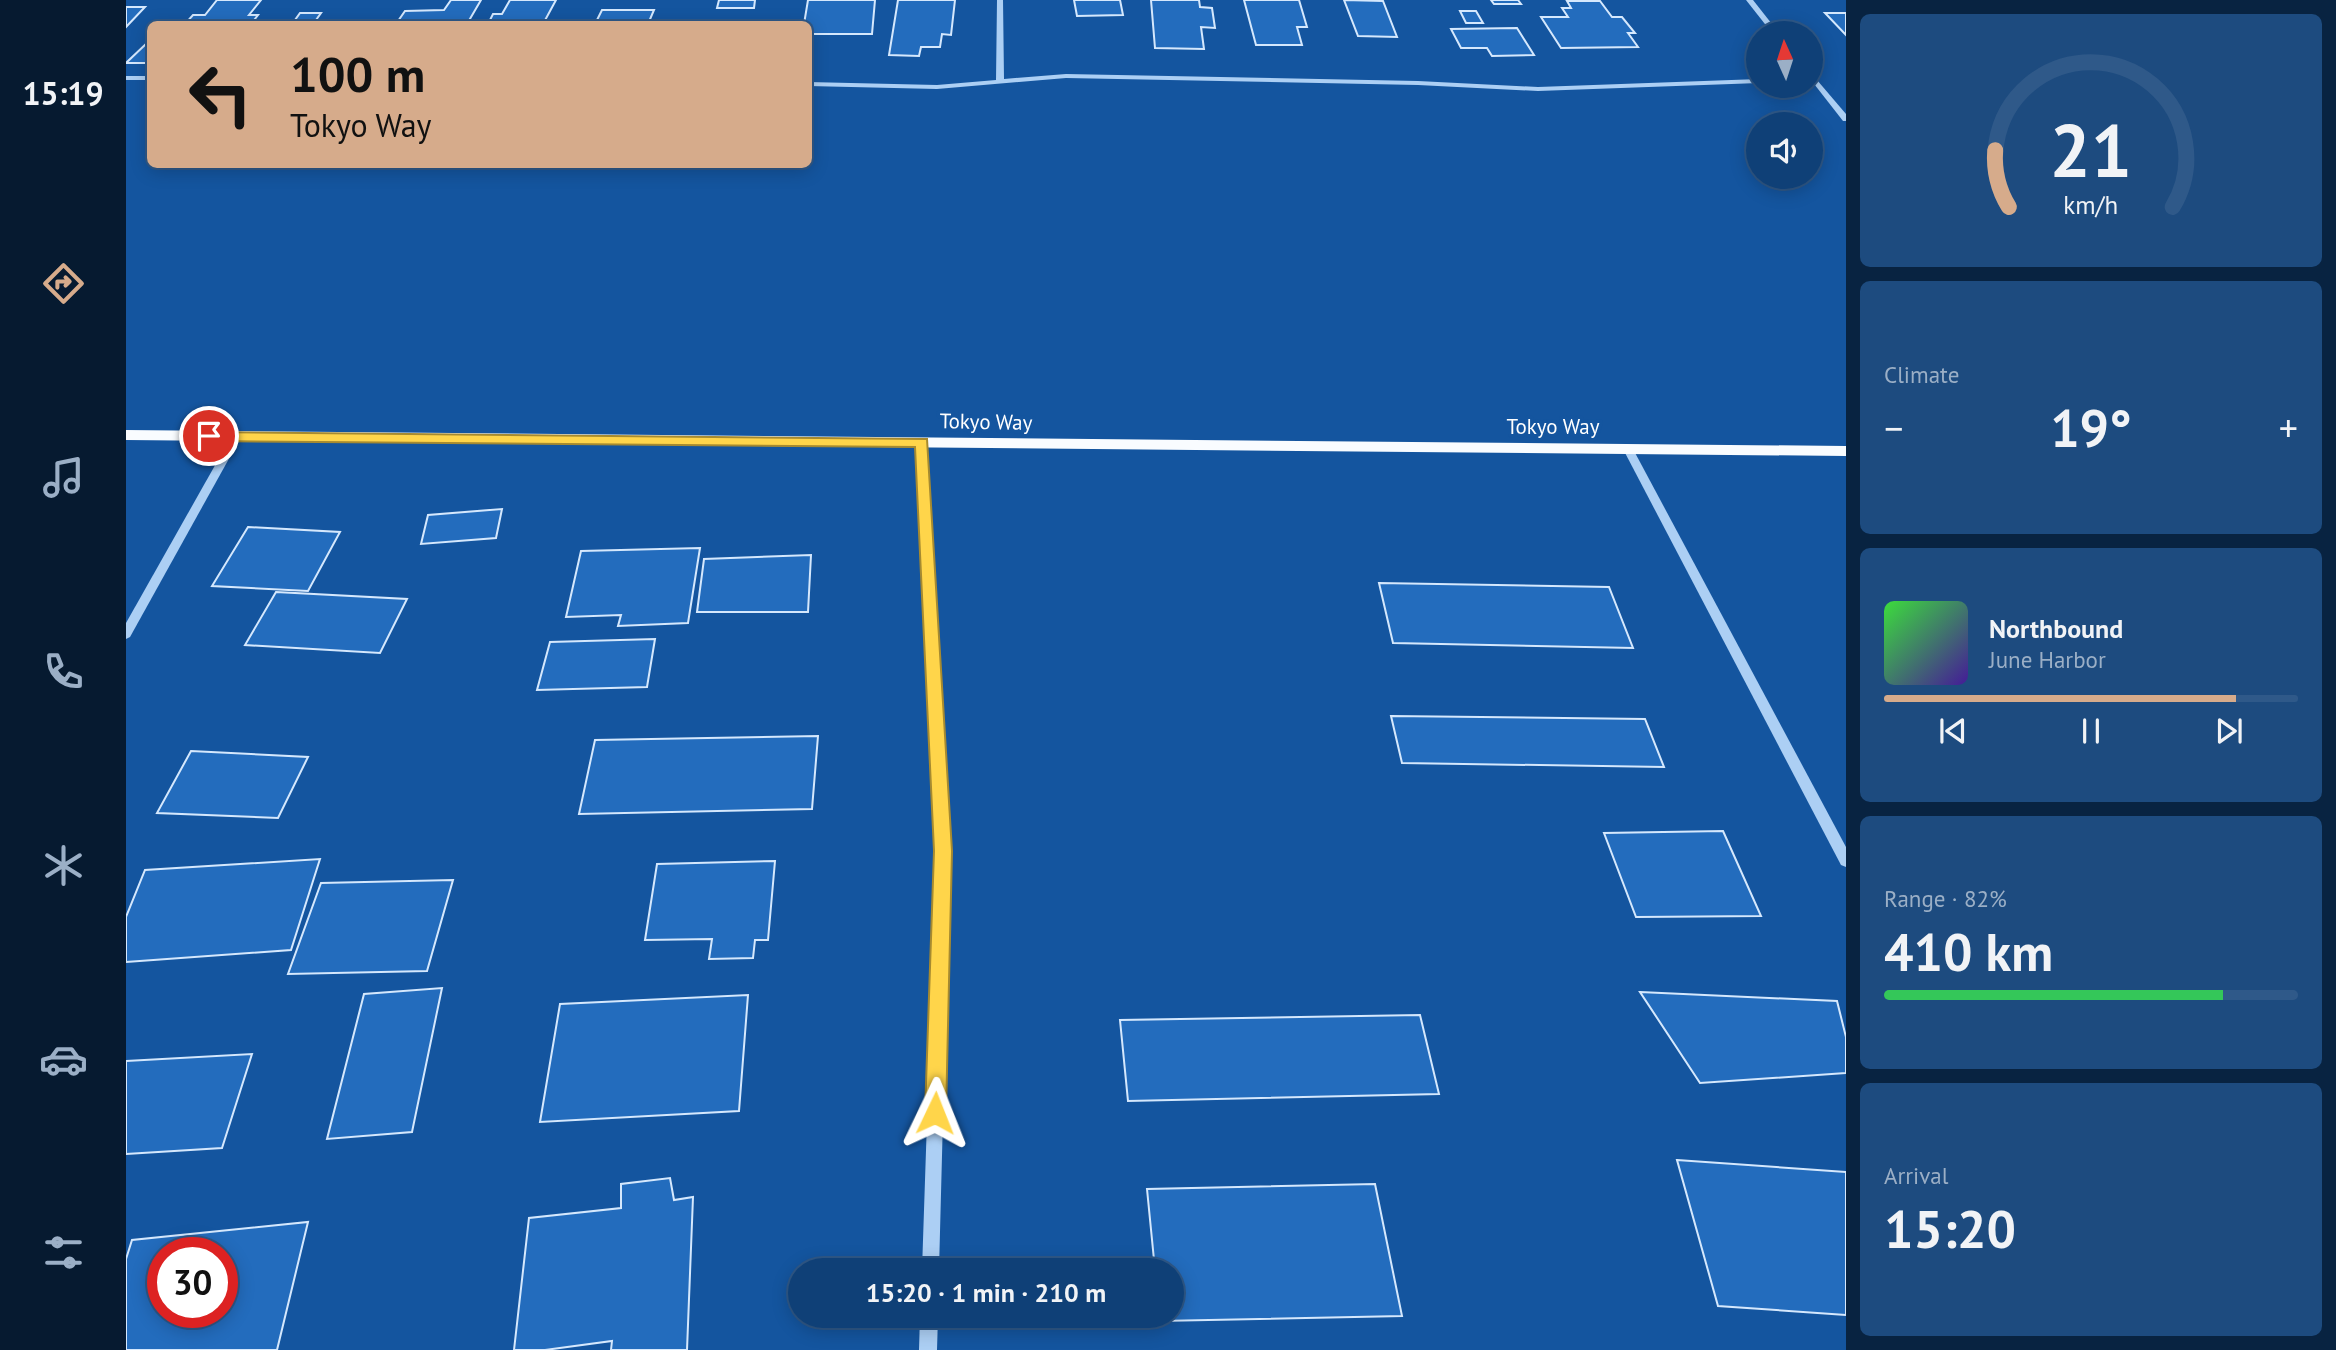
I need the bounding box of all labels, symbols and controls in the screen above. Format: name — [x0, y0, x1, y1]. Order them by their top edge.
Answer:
north arrow — [1746, 21, 1824, 98]
map controls — [1746, 21, 1823, 189]
text: 100 m — [290, 42, 425, 106]
icon: left — [175, 49, 266, 140]
text: 15:19 — [22, 72, 104, 114]
text: 21 — [2050, 103, 2132, 197]
text: Tokyo Way — [290, 104, 432, 146]
button: sound — [1746, 112, 1823, 189]
text: km/h — [2064, 188, 2118, 220]
icon: directions — [39, 259, 88, 308]
text: Climate — [1884, 360, 1959, 389]
text: 19° — [2050, 394, 2132, 461]
text: − — [1884, 403, 1903, 452]
text: + — [2279, 403, 2298, 452]
pin — [179, 406, 239, 466]
street label: Tokyo Way — [939, 407, 1033, 436]
street label: Tokyo Way — [1507, 413, 1600, 440]
icon: arrive — [190, 417, 228, 455]
icon: music — [39, 453, 88, 502]
text: Northbound — [1989, 612, 2123, 645]
text: June Harbor — [1989, 645, 2106, 674]
icon: phone — [39, 647, 88, 696]
icon: previous — [1934, 712, 1972, 750]
icon: pause — [2072, 712, 2110, 750]
icon: next — [2210, 712, 2248, 750]
icon: climate — [39, 841, 88, 890]
text: Range · 82% — [1884, 884, 2007, 913]
text: 410 km — [1884, 918, 2053, 985]
icon: car — [39, 1035, 88, 1084]
position arrow — [898, 1076, 972, 1150]
text: Arrival — [1884, 1161, 1948, 1190]
text: 15:20 — [1884, 1195, 2016, 1262]
icon: filters — [39, 1228, 88, 1277]
speed limit sign: 30 — [147, 1237, 238, 1328]
text: 15:20 · 1 min · 210 m — [866, 1276, 1106, 1309]

